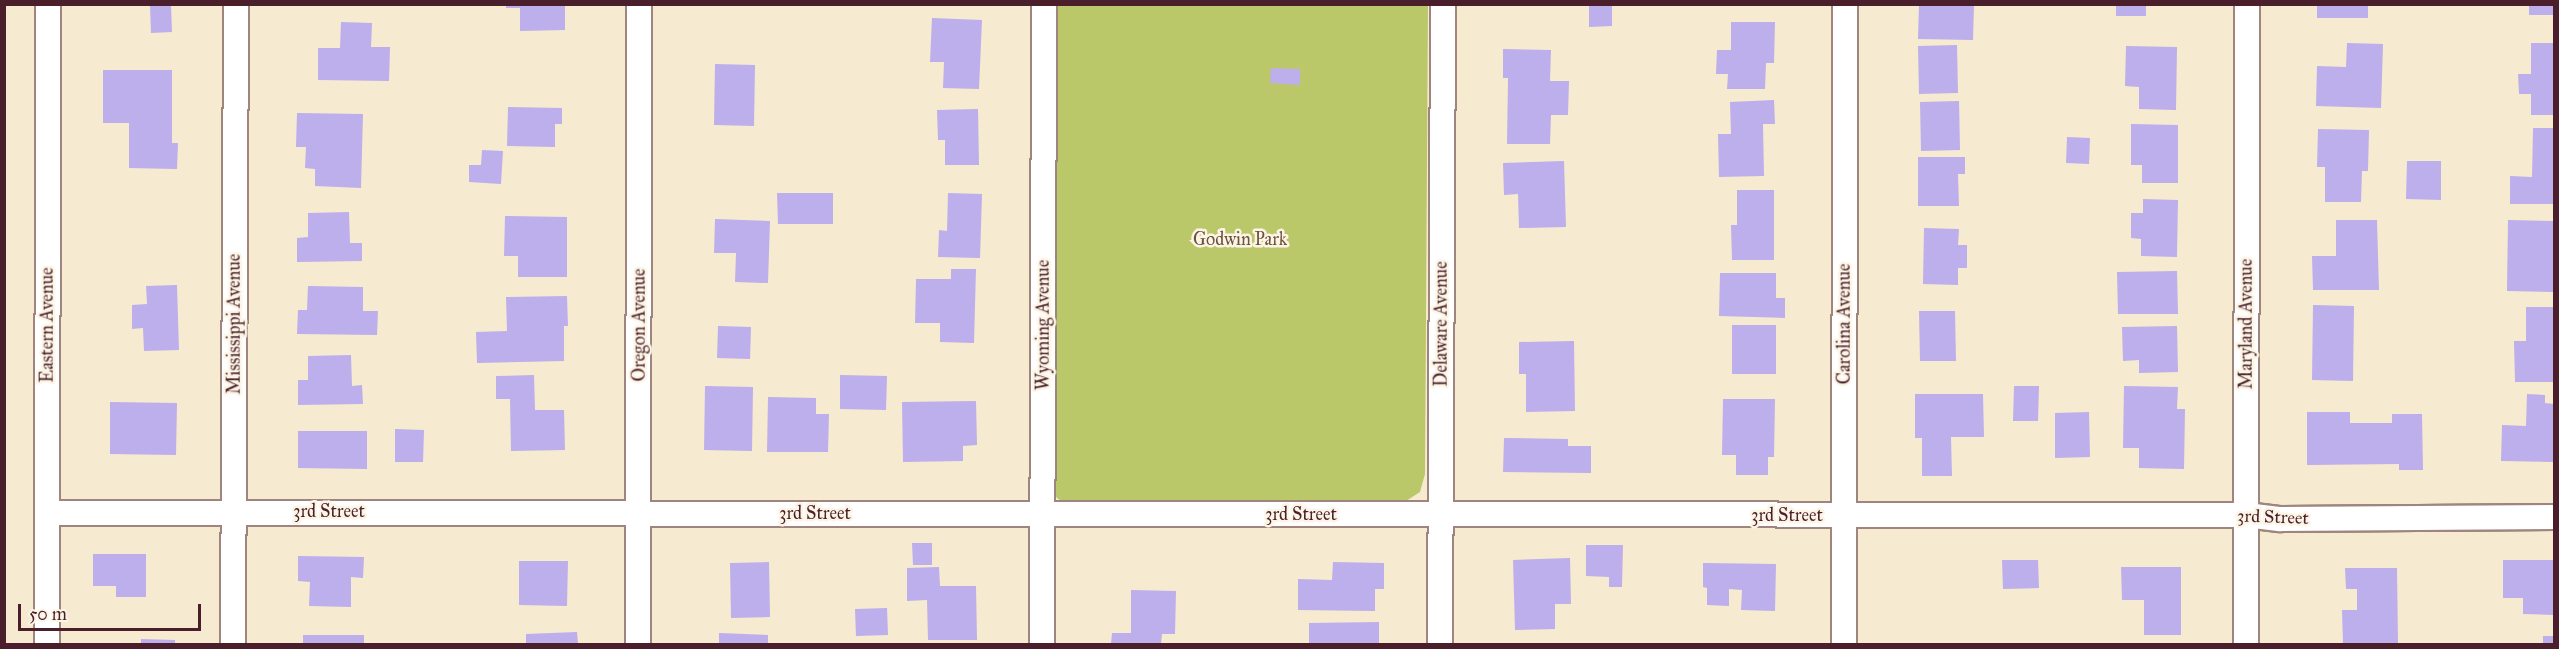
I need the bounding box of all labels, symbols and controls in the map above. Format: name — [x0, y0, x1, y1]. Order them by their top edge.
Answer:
park label: Godwin Park — [1193, 228, 1287, 250]
street label: Mississippi Avenue — [223, 254, 245, 394]
street label: Maryland Avenue — [2235, 259, 2257, 389]
street label: Wyoming Avenue — [1032, 260, 1054, 390]
street label: Delaware Avenue — [1430, 261, 1452, 387]
street label: Carolina Avenue — [1833, 264, 1855, 384]
street label: Eastern Avenue — [36, 267, 58, 383]
street label: Oregon Avenue — [628, 268, 650, 382]
street label: 3rd Street — [293, 500, 365, 522]
street label: 3rd Street — [779, 502, 851, 524]
street label: 3rd Street — [1265, 503, 1337, 525]
street label: 3rd Street — [1751, 504, 1823, 526]
street label: 3rd Street — [2237, 505, 2309, 529]
scale bar — [21, 592, 204, 630]
text: 50 m — [29, 603, 67, 625]

